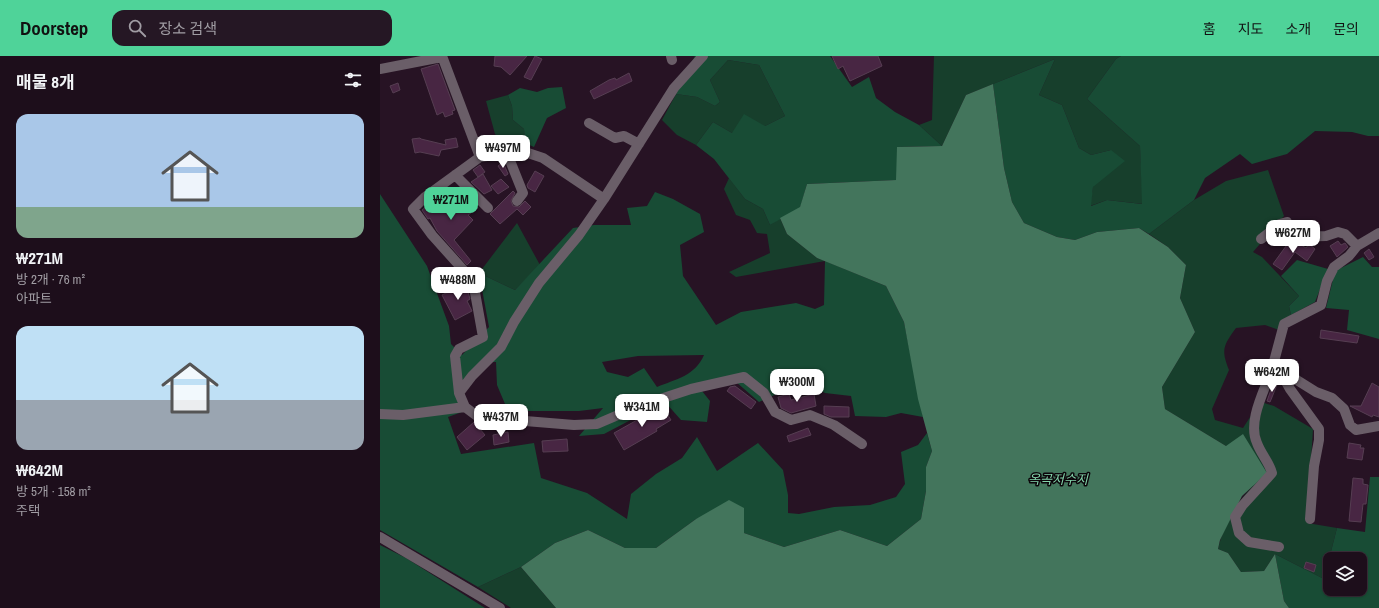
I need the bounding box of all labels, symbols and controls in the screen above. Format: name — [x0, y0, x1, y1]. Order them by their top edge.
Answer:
search box — [112, 10, 392, 46]
text: Doorstep — [20, 15, 88, 41]
icon: search — [126, 17, 148, 39]
text: 장소 검색 — [158, 18, 217, 39]
text: 홈 — [1203, 20, 1216, 38]
text: 지도 — [1238, 20, 1263, 38]
text: 소개 — [1285, 20, 1311, 38]
text: 문의 — [1333, 20, 1359, 38]
icon: filters — [342, 69, 364, 91]
text: 매물 8개 — [16, 70, 75, 93]
pin: ₩497M — [475, 135, 531, 169]
text: ₩497M — [485, 139, 521, 156]
icon: home — [154, 140, 226, 212]
pin: ₩271M — [423, 187, 479, 221]
text: ₩271M — [433, 191, 469, 208]
pin: ₩627M — [1265, 220, 1321, 254]
text: ₩627M — [1275, 224, 1311, 241]
text: ₩271M — [16, 246, 63, 269]
pin: ₩488M — [430, 267, 486, 301]
text: 방 2개 · 76 m² — [16, 271, 85, 288]
text: ₩488M — [440, 271, 476, 288]
text: 아파트 — [16, 290, 52, 307]
icon: home — [154, 352, 226, 424]
pin: ₩642M — [1244, 359, 1300, 393]
text: ₩642M — [1254, 363, 1290, 380]
pin: ₩300M — [769, 369, 825, 403]
text: ₩300M — [779, 373, 815, 390]
pin: ₩341M — [614, 394, 670, 428]
text: ₩341M — [624, 398, 660, 415]
pin: ₩437M — [473, 404, 529, 438]
text: ₩437M — [483, 408, 519, 425]
text: ₩642M — [16, 458, 63, 481]
water label: 옥곡저수지 — [1028, 471, 1089, 488]
text: 방 5개 · 158 m² — [16, 483, 91, 500]
text: 주택 — [16, 502, 40, 519]
map controls — [1323, 552, 1367, 596]
button: layers — [1323, 552, 1367, 596]

